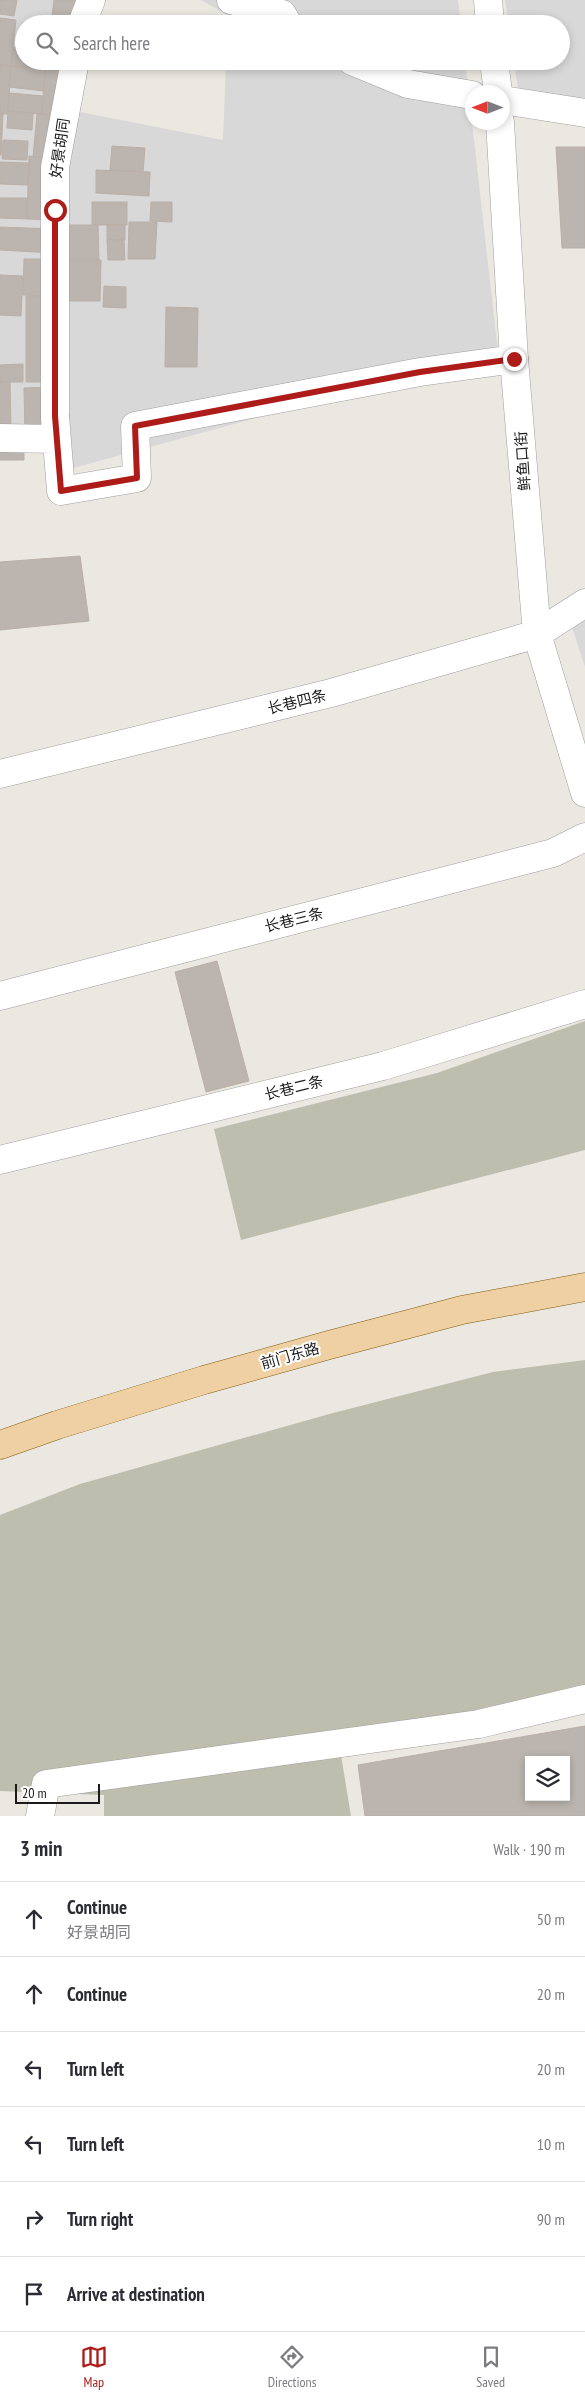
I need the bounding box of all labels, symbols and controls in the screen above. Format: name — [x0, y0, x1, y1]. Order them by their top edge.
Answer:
search box — [15, 15, 570, 70]
icon: search — [33, 29, 61, 57]
text: Search here — [73, 31, 150, 55]
north arrow — [465, 85, 510, 130]
street label: 好景胡同 — [46, 117, 73, 179]
route start — [44, 199, 67, 222]
route end — [503, 348, 526, 371]
street label: 鲜鱼口街 — [511, 430, 534, 492]
street label: 长巷四条 — [265, 685, 328, 718]
street label: 长巷三条 — [262, 903, 325, 936]
street label: 长巷二条 — [262, 1071, 325, 1104]
street label: 前门东路 — [258, 1338, 321, 1373]
map controls — [525, 1756, 570, 1801]
button: layers — [525, 1756, 570, 1801]
scale bar — [15, 1781, 100, 1804]
text: 20 m — [22, 1784, 47, 1802]
text: 3 min — [20, 1835, 62, 1862]
text: Walk · 190 m — [493, 1839, 565, 1859]
text: Continue — [67, 1895, 127, 1919]
icon: ahead — [20, 1905, 48, 1933]
text: 50 m — [537, 1909, 565, 1929]
text: 好景胡同 — [67, 1922, 131, 1942]
icon: ahead — [20, 1980, 48, 2008]
text: Continue — [67, 1982, 127, 2006]
text: 20 m — [537, 1984, 565, 2004]
icon: left — [20, 2055, 48, 2083]
text: Turn left — [67, 2057, 124, 2081]
text: 20 m — [537, 2059, 565, 2079]
icon: left — [20, 2130, 48, 2158]
text: Turn left — [67, 2132, 124, 2156]
text: 10 m — [537, 2134, 565, 2154]
icon: right — [20, 2205, 48, 2233]
text: Turn right — [67, 2207, 133, 2231]
text: 90 m — [537, 2209, 565, 2229]
icon: arrive — [20, 2280, 48, 2308]
text: Arrive at destination — [67, 2282, 205, 2306]
tab: Map — [80, 2343, 108, 2391]
tab: Directions — [268, 2343, 316, 2391]
tab: Saved — [476, 2343, 505, 2391]

